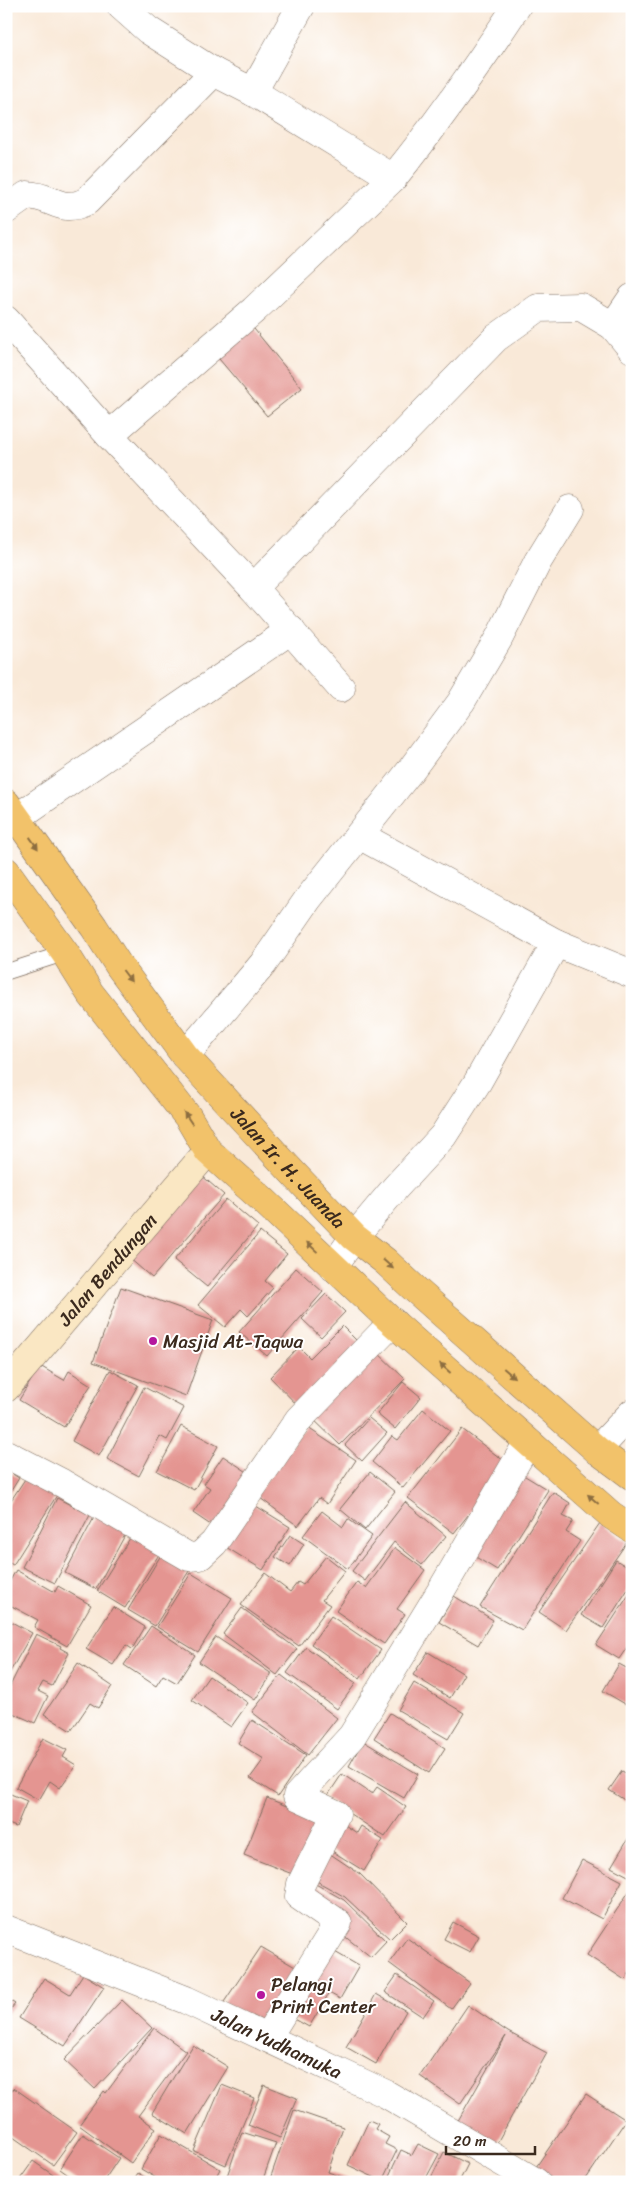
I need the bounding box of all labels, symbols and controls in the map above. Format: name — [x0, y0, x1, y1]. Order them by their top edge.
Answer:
one-way arrow — [29, 836, 40, 849]
one-way arrow — [122, 969, 132, 983]
street label: Jalan Ir. H. Juanda — [222, 1098, 355, 1236]
one-way arrow — [183, 1112, 193, 1125]
street label: Jalan Bendungan — [49, 1205, 165, 1334]
one-way arrow — [306, 1241, 318, 1253]
one-way arrow — [382, 1258, 394, 1270]
place label: Masjid At-Taqwa — [163, 1325, 304, 1358]
marker: Masjid At-Taqwa — [147, 1335, 159, 1347]
one-way arrow — [439, 1363, 452, 1374]
one-way arrow — [503, 1367, 516, 1378]
one-way arrow — [588, 1493, 600, 1505]
place label: Pelangi Print Center — [271, 1968, 377, 2023]
marker: Pelangi Print Center — [255, 1989, 267, 2001]
street label: Jalan Yudhamuka — [205, 1997, 348, 2088]
scale bar — [446, 2123, 534, 2155]
text: 20 m — [453, 2128, 487, 2154]

